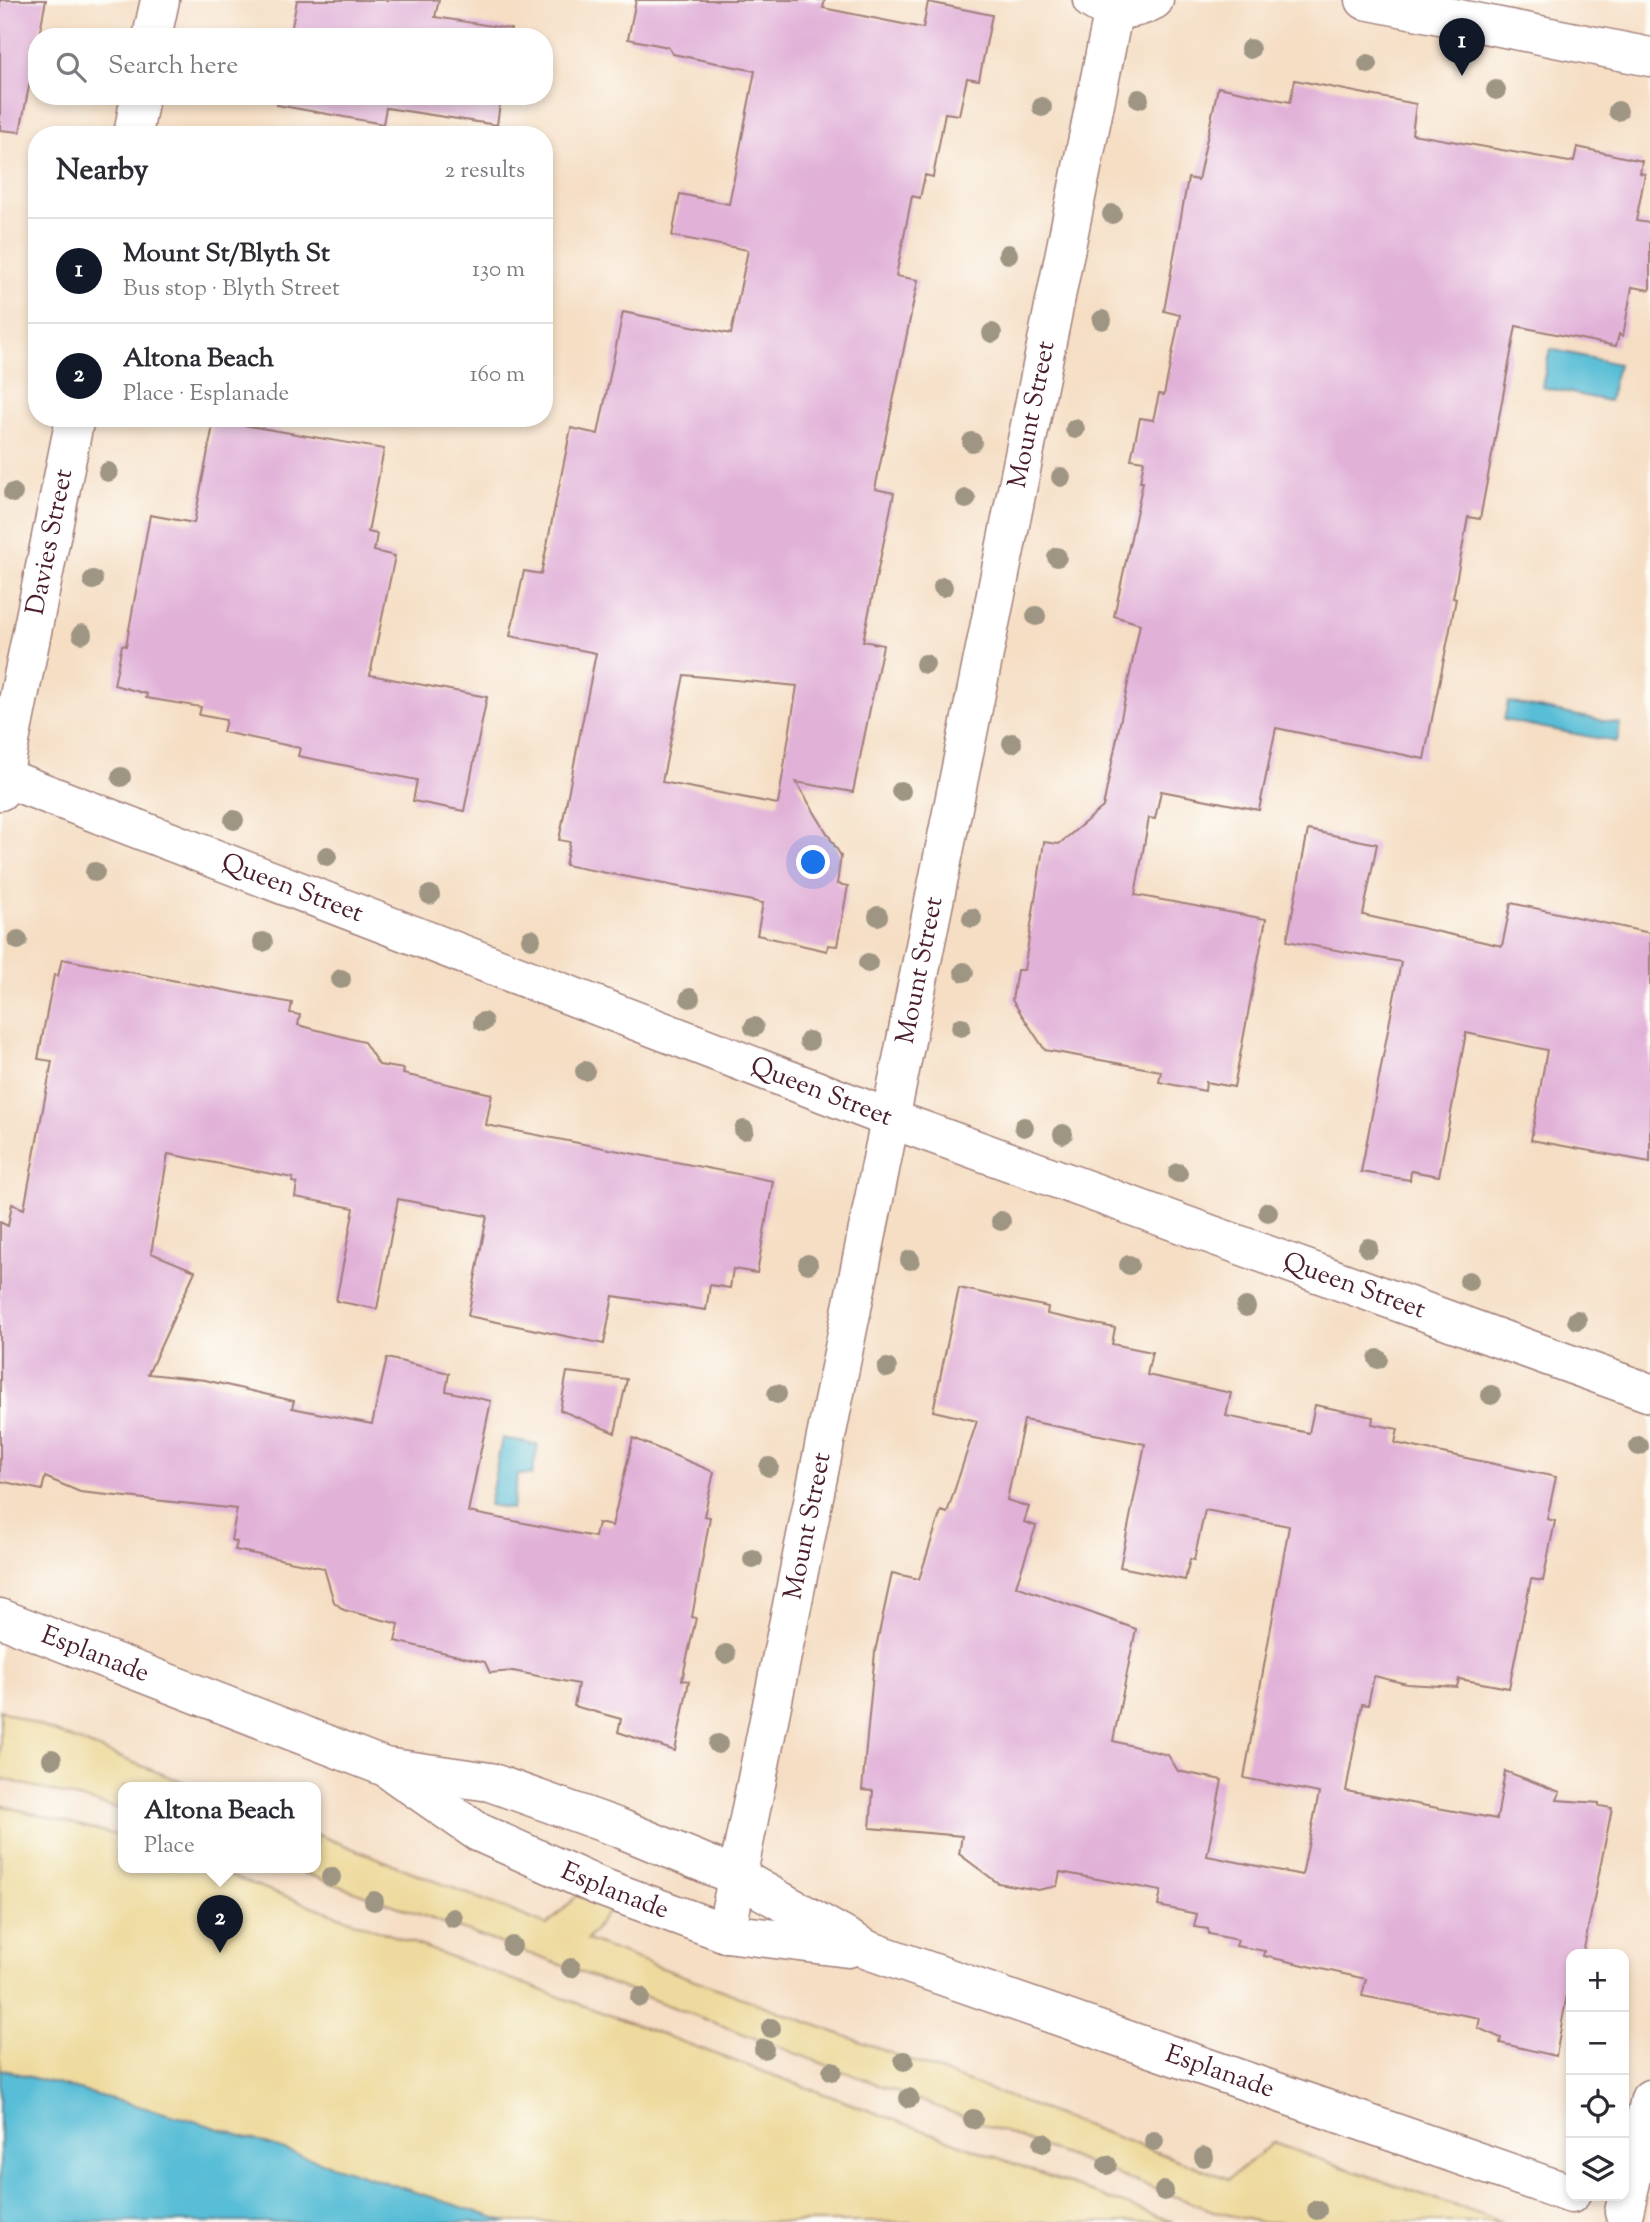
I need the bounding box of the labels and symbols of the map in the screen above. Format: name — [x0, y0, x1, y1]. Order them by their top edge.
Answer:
pin: 1 — [1439, 18, 1485, 76]
street label: Mount Street — [999, 338, 1065, 492]
street label: Davies Street — [17, 466, 83, 618]
street label: Queen Street — [216, 844, 368, 933]
your location — [796, 845, 830, 879]
street label: Mount Street — [887, 893, 953, 1047]
street label: Queen Street — [745, 1048, 898, 1136]
street label: Queen Street — [1278, 1243, 1431, 1329]
street label: Mount Street — [775, 1449, 841, 1603]
street label: Esplanade — [36, 1617, 155, 1692]
street label: Esplanade — [555, 1853, 674, 1929]
pin: 2 — [197, 1895, 243, 1953]
street label: Esplanade — [1160, 2036, 1279, 2108]

